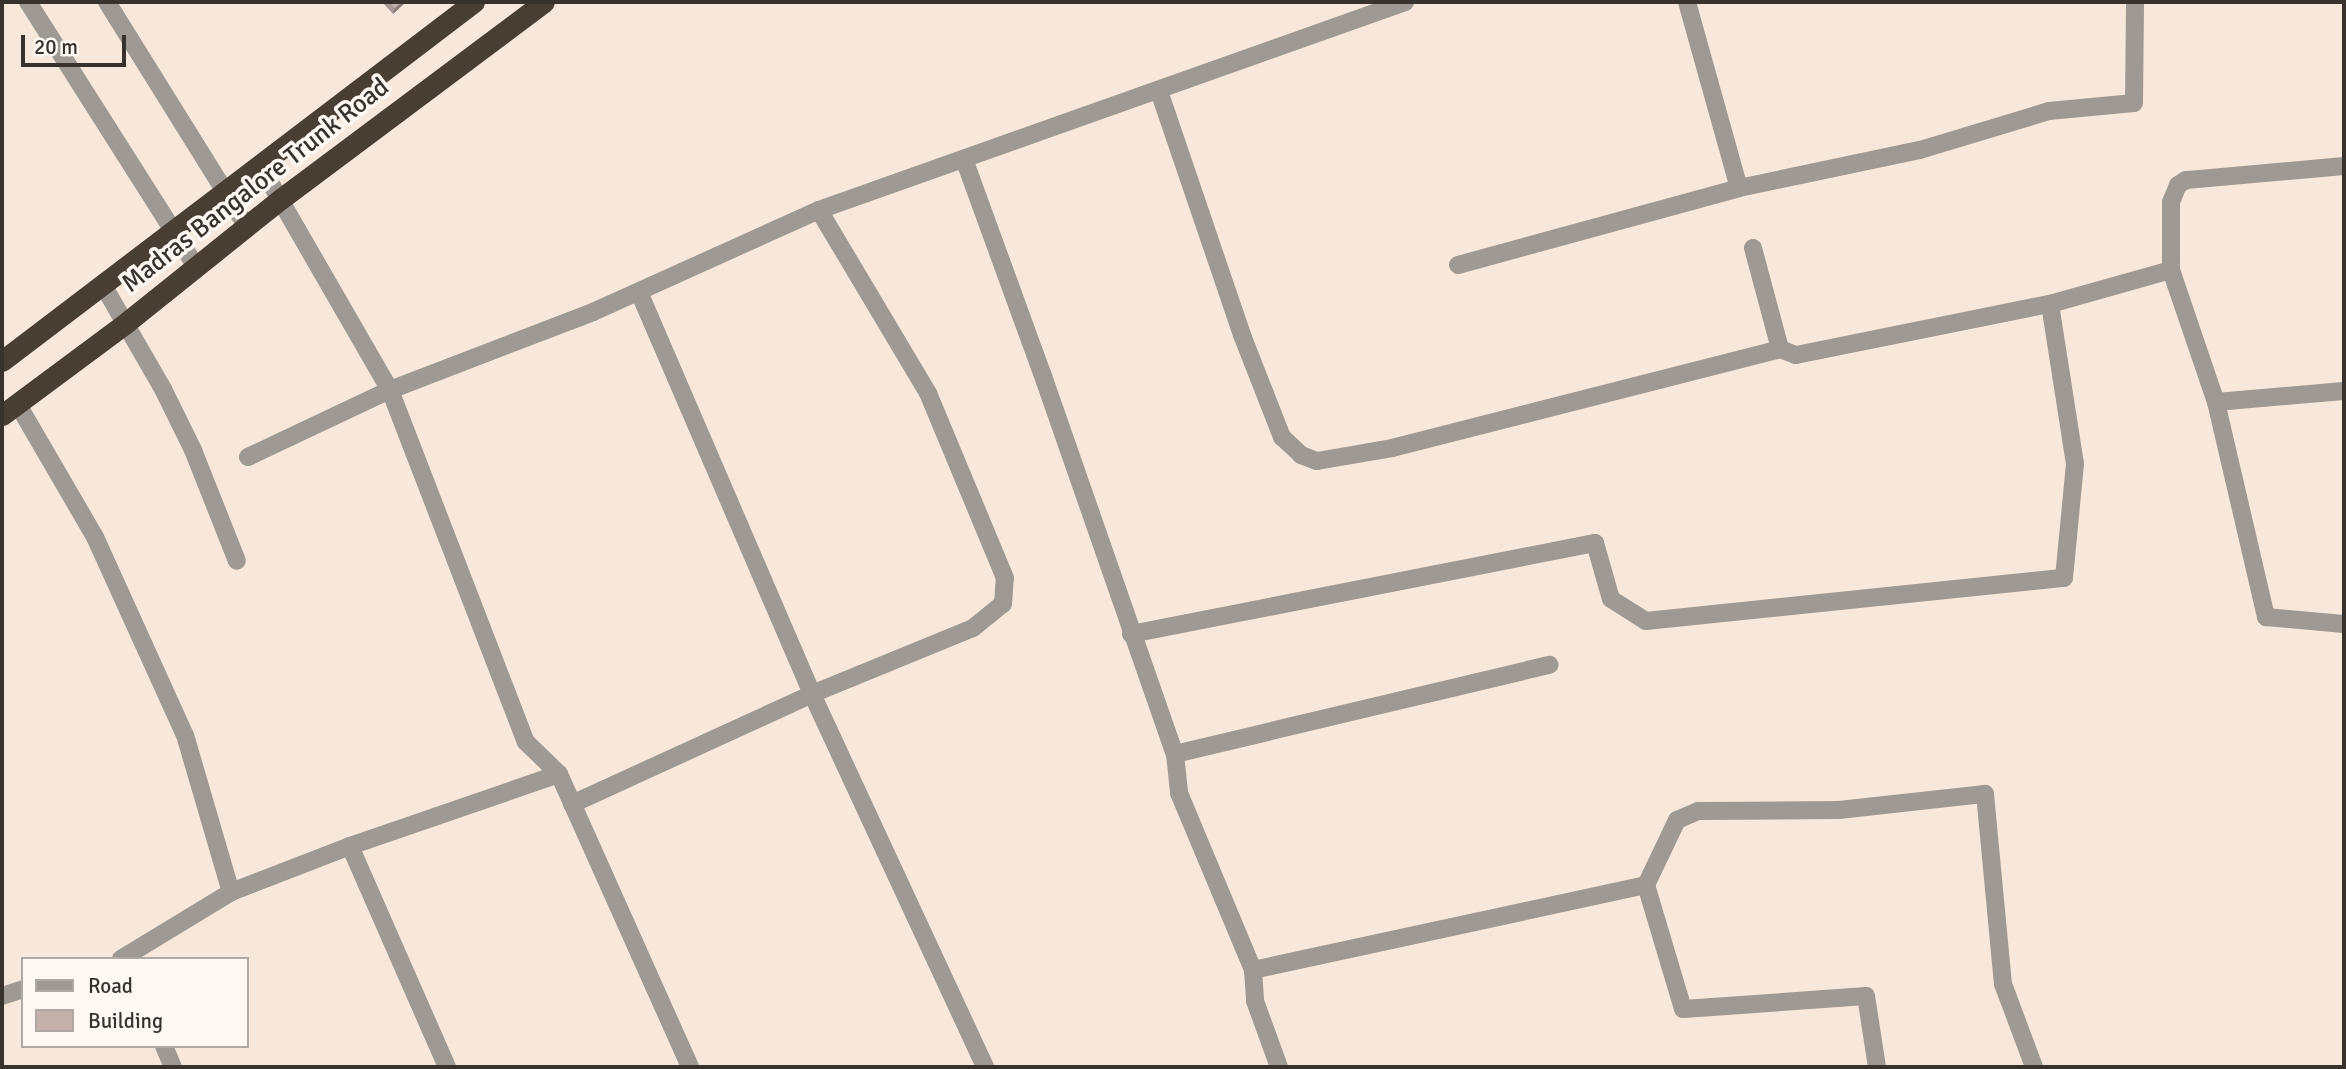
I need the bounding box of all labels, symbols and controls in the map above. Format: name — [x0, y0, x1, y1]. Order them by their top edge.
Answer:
scale bar — [24, 21, 130, 65]
text: 20 m — [34, 34, 78, 60]
street label: Madras Bangalore Trunk Road — [116, 72, 396, 300]
legend — [21, 957, 248, 1048]
text: Road — [88, 973, 133, 999]
text: Building — [88, 1008, 163, 1034]

